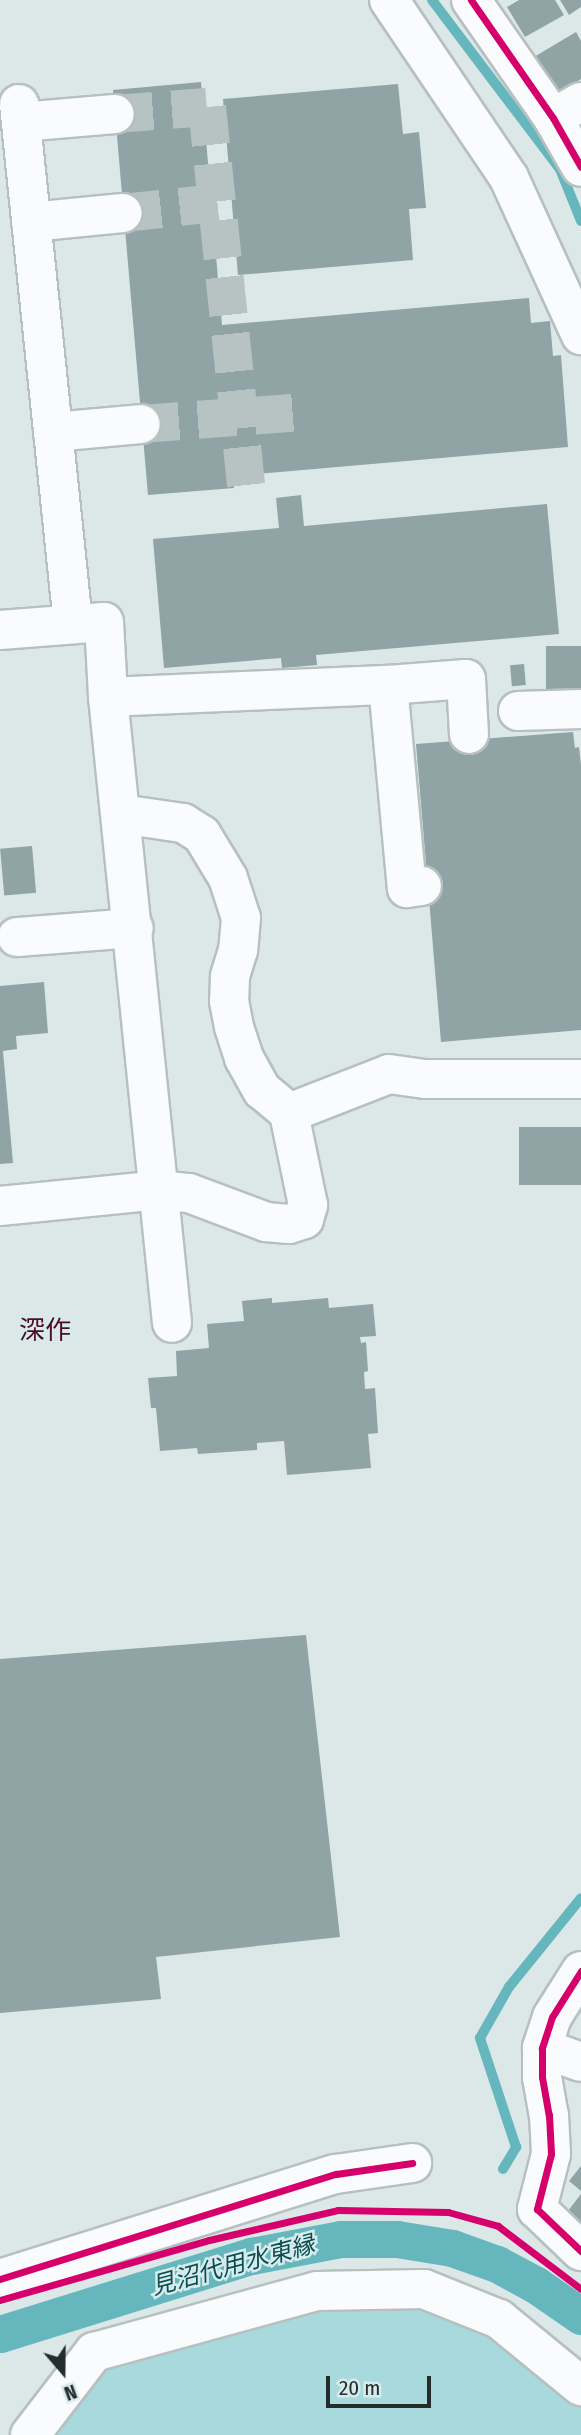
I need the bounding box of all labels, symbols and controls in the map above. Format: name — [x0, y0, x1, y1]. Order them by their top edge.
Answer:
district label: 深作 — [19, 1315, 71, 1347]
water label: 見沼代用水東縁 — [148, 2230, 318, 2302]
north arrow — [28, 2337, 98, 2407]
scale bar — [329, 2362, 434, 2406]
text: 20 m — [339, 2375, 380, 2401]
text: N — [61, 2379, 80, 2405]

